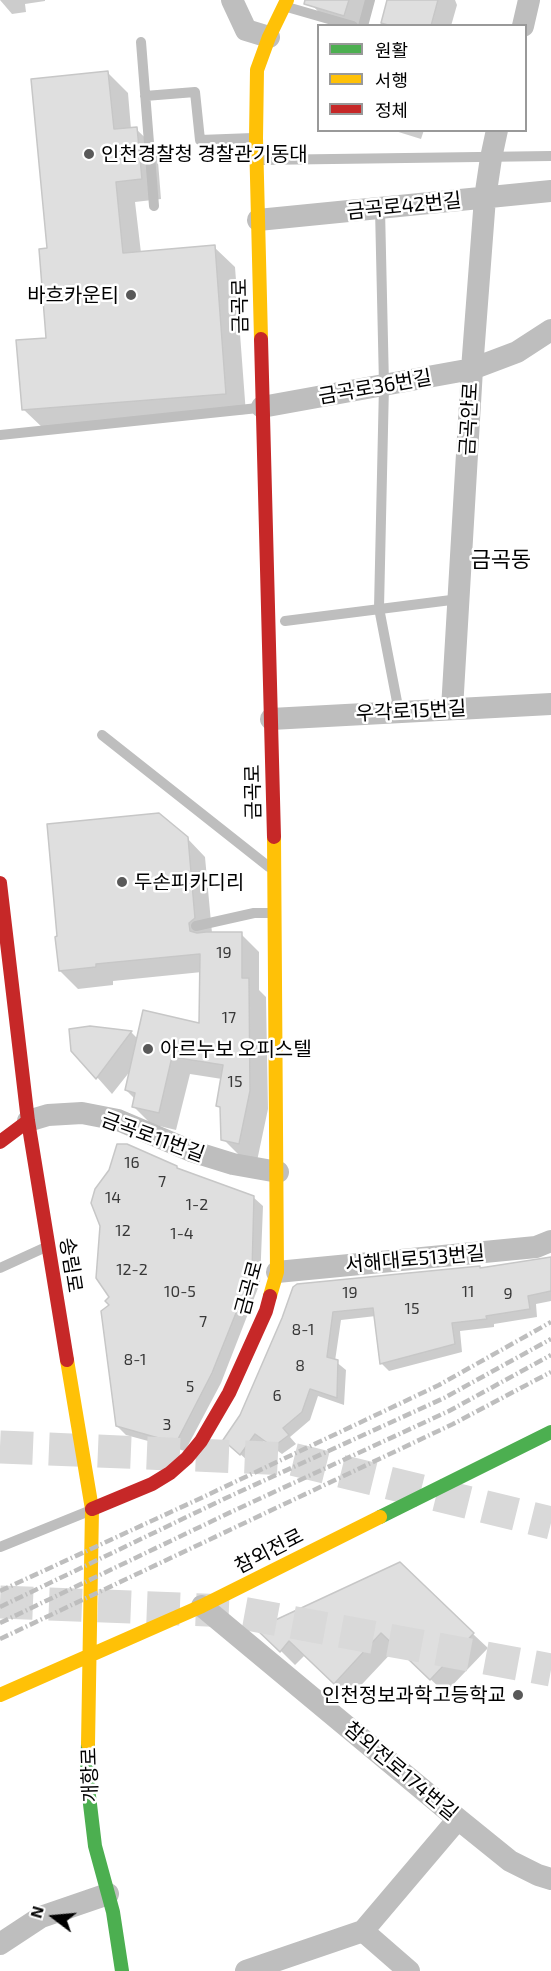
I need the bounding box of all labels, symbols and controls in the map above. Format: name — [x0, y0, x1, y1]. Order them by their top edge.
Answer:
legend — [317, 24, 527, 132]
text: 원활 — [375, 39, 408, 61]
text: 서행 — [375, 69, 408, 91]
text: 정체 — [375, 99, 408, 121]
place label: 인천경찰청 경찰관기동대 — [101, 142, 308, 166]
marker: 인천경찰청 경찰관기동대 — [82, 147, 96, 161]
street label: 금곡로42번길 — [345, 188, 463, 224]
street label: 금곡로 — [228, 278, 252, 334]
place label: 바흐카운티 — [27, 283, 119, 307]
marker: 바흐카운티 — [124, 288, 138, 302]
street label: 금곡로36번길 — [317, 365, 433, 409]
street label: 금곡안로 — [455, 382, 483, 456]
district label: 금곡동 — [471, 547, 531, 573]
street label: 우각로15번길 — [355, 696, 467, 726]
street label: 금곡로 — [241, 764, 265, 820]
place label: 두손피카디리 — [134, 870, 244, 894]
marker: 두손피카디리 — [115, 875, 129, 889]
house number: 19 — [216, 943, 232, 963]
house number: 17 — [222, 1008, 236, 1028]
place label: 아르누보 오피스텔 — [160, 1037, 312, 1061]
marker: 아르누보 오피스텔 — [141, 1042, 155, 1056]
house number: 15 — [228, 1072, 242, 1092]
street label: 금곡로11번길 — [98, 1107, 208, 1167]
house number: 16 — [124, 1153, 140, 1173]
house number: 7 — [158, 1172, 166, 1192]
house number: 14 — [105, 1188, 121, 1208]
house number: 1-2 — [186, 1195, 208, 1215]
house number: 12 — [115, 1221, 131, 1241]
house number: 1-4 — [170, 1224, 194, 1244]
street label: 송림로 — [55, 1236, 87, 1294]
street label: 서해대로513번길 — [344, 1241, 486, 1277]
street label: 금곡로 — [230, 1258, 268, 1318]
house number: 12-2 — [116, 1260, 148, 1280]
house number: 10-5 — [164, 1282, 196, 1302]
house number: 11 — [462, 1282, 474, 1302]
house number: 19 — [342, 1283, 358, 1303]
house number: 9 — [503, 1284, 513, 1304]
house number: 15 — [405, 1299, 419, 1319]
house number: 7 — [199, 1312, 207, 1332]
house number: 8-1 — [292, 1320, 314, 1340]
house number: 8-1 — [124, 1350, 146, 1370]
house number: 8 — [295, 1356, 305, 1376]
house number: 5 — [186, 1377, 194, 1397]
house number: 6 — [272, 1386, 282, 1406]
house number: 3 — [163, 1415, 171, 1435]
street label: 참외전로 — [231, 1524, 307, 1578]
place label: 인천정보과학고등학교 — [322, 1683, 506, 1707]
marker: 인천정보과학고등학교 — [511, 1688, 525, 1702]
street label: 참외전로174번길 — [339, 1717, 463, 1825]
street label: 개항로 — [77, 1747, 103, 1803]
north arrow — [24, 1887, 84, 1947]
text: N — [25, 1904, 47, 1920]

